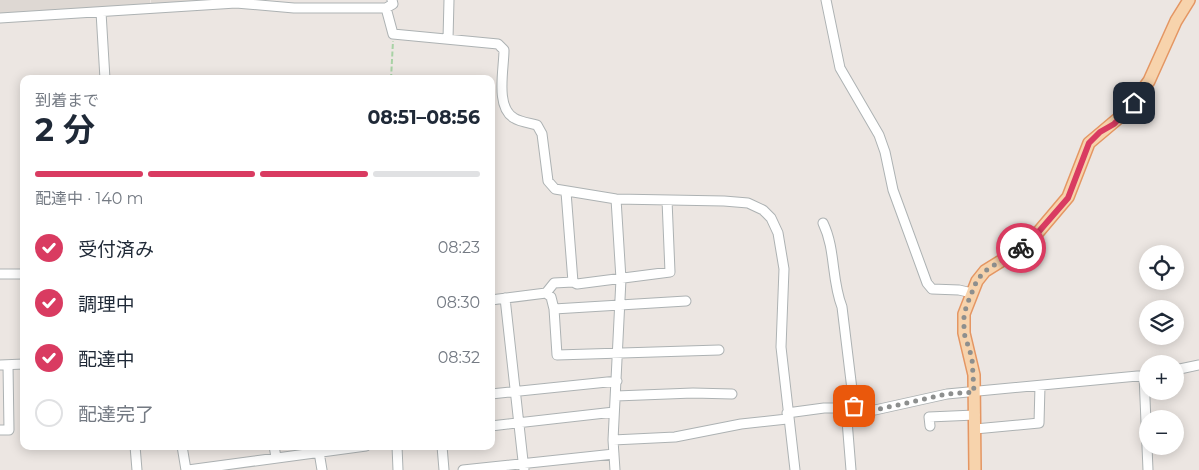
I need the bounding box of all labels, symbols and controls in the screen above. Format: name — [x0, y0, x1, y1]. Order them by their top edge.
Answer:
pin — [1113, 82, 1155, 124]
icon: home — [1120, 89, 1148, 117]
text: 到着まで — [35, 91, 99, 110]
text: 08:51–08:56 — [367, 106, 480, 129]
text: 2 分 — [35, 110, 95, 149]
text: 配達中 · 140 m — [35, 189, 144, 208]
courier — [996, 223, 1046, 273]
icon: check — [35, 234, 63, 262]
icon: bike — [1007, 234, 1035, 262]
text: 受付済み — [78, 238, 154, 261]
text: 08:23 — [438, 238, 480, 257]
map controls — [1139, 245, 1184, 455]
button: locate — [1139, 245, 1184, 290]
icon: check — [35, 289, 63, 317]
text: 調理中 — [78, 293, 135, 316]
text: 08:30 — [436, 293, 480, 312]
button: layers — [1139, 300, 1184, 345]
icon: check — [35, 344, 63, 372]
text: 配達中 — [78, 348, 135, 371]
text: 08:32 — [438, 348, 480, 367]
button: + — [1139, 355, 1184, 400]
pin — [833, 385, 875, 427]
icon: bag — [840, 392, 868, 420]
text: 配達完了 — [78, 403, 154, 426]
button: − — [1139, 410, 1184, 455]

